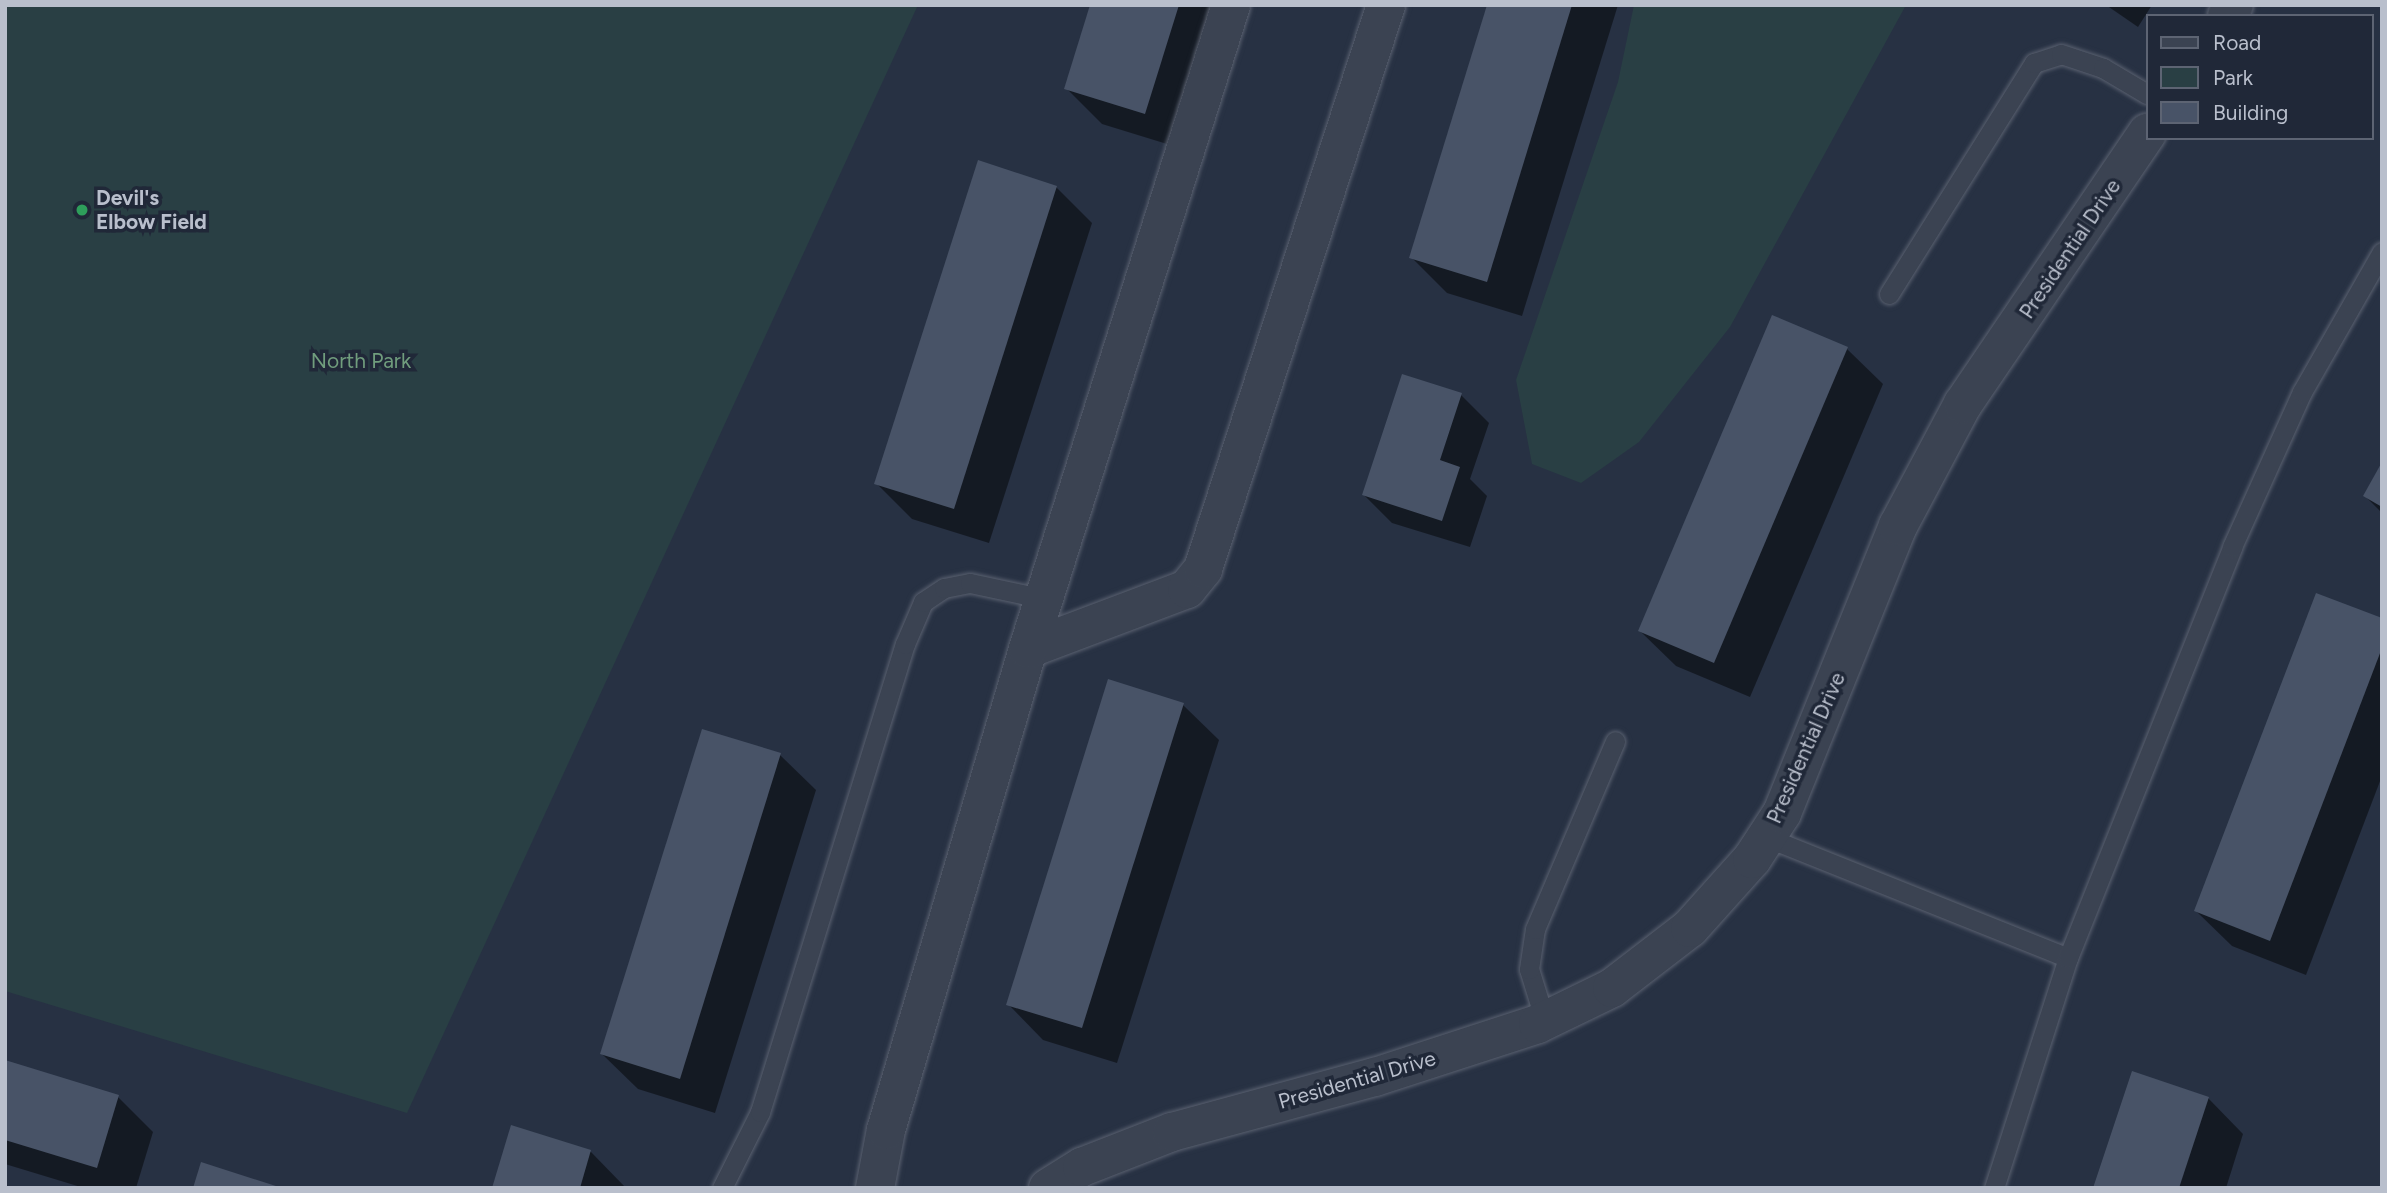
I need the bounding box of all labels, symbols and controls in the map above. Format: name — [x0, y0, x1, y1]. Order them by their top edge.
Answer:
legend — [2146, 14, 2373, 140]
text: Road — [2213, 30, 2261, 55]
text: Park — [2213, 65, 2253, 90]
text: Building — [2213, 100, 2288, 125]
street label: Presidential Drive — [2014, 175, 2126, 323]
place label: Devil's Elbow Field — [96, 185, 207, 235]
marker: Devil's Elbow Field — [74, 202, 90, 218]
park label: North Park — [311, 348, 411, 374]
street label: Presidential Drive — [1761, 669, 1851, 827]
street label: Presidential Drive — [1275, 1045, 1439, 1115]

